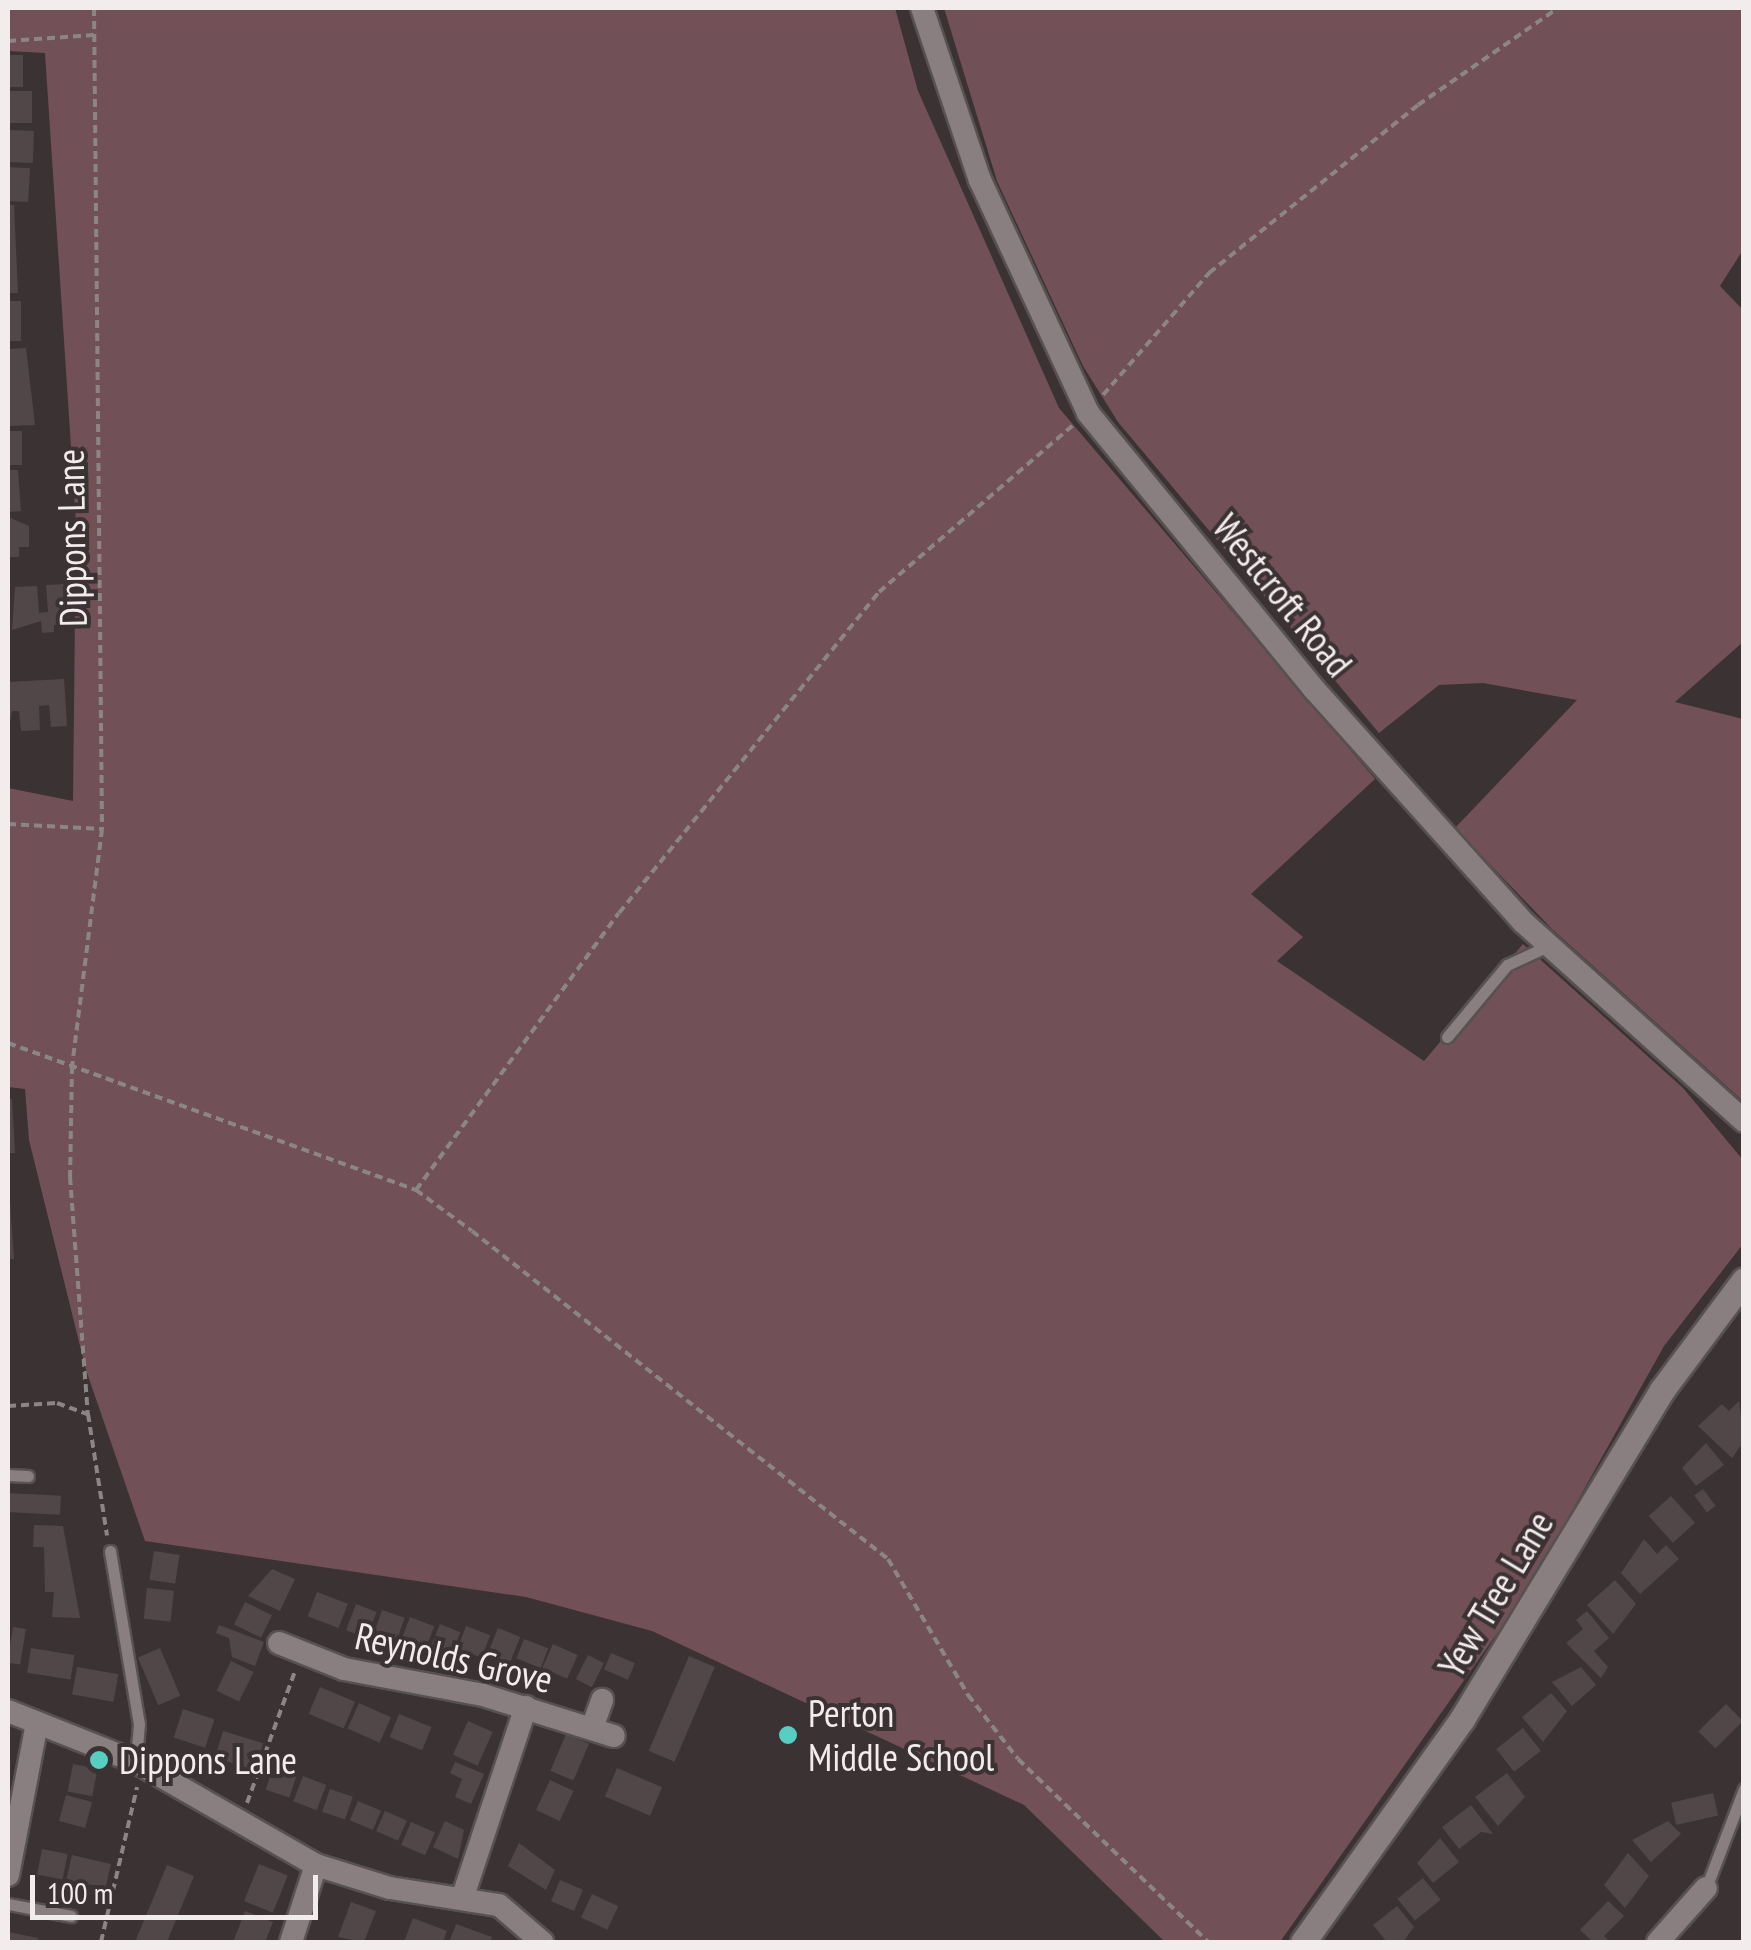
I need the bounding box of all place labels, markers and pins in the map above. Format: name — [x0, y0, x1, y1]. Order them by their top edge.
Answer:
place label: Perton Middle School — [808, 1690, 994, 1780]
marker: Perton Middle School — [777, 1724, 799, 1746]
place label: Dippons Lane — [119, 1737, 297, 1783]
marker: Dippons Lane — [88, 1749, 110, 1771]

